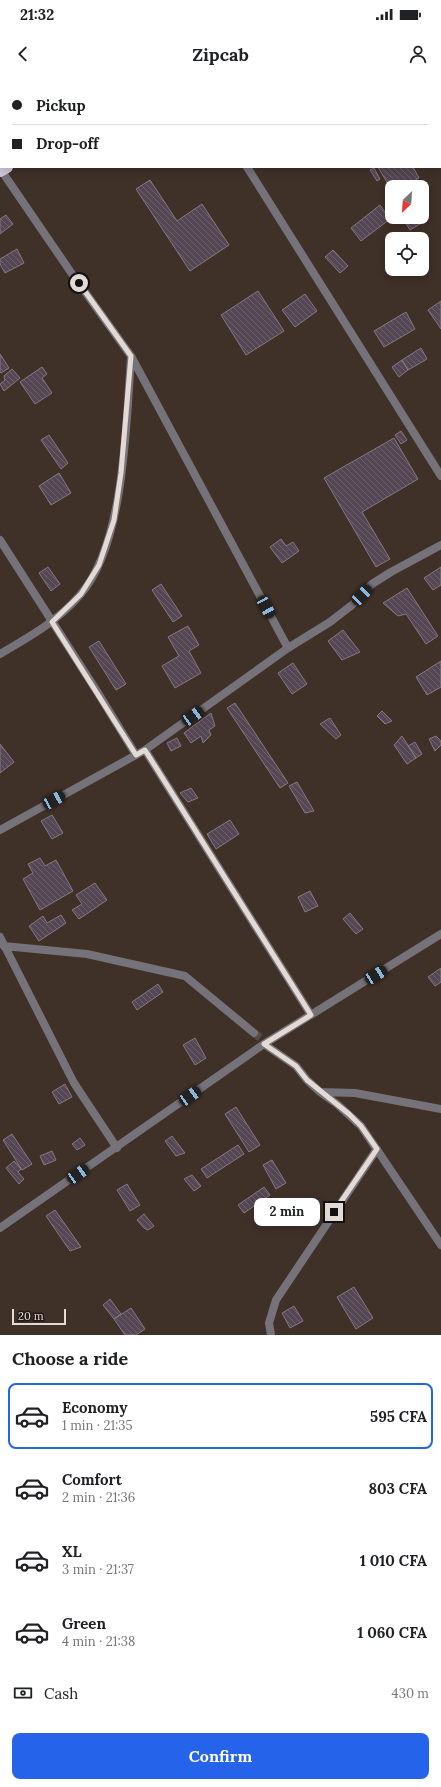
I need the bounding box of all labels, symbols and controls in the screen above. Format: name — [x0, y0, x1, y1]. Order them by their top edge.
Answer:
text: 21:32 — [20, 5, 54, 24]
icon: back — [12, 43, 34, 65]
text: Zipcab — [192, 43, 249, 66]
icon: person — [407, 43, 429, 65]
text: Pickup — [36, 96, 85, 115]
text: Drop-off — [36, 134, 98, 153]
north arrow — [385, 180, 429, 224]
map controls — [385, 180, 429, 276]
button: locate — [385, 232, 429, 276]
route start — [70, 274, 88, 292]
car — [349, 582, 375, 608]
car — [255, 594, 277, 620]
car — [180, 704, 206, 728]
car — [41, 789, 67, 811]
car — [363, 964, 389, 986]
car — [177, 1084, 203, 1108]
car — [65, 1162, 91, 1186]
callout: 2 min — [254, 1198, 320, 1226]
text: 2 min — [270, 1203, 304, 1220]
route end — [325, 1203, 343, 1221]
scale bar — [12, 1307, 66, 1326]
text: 20 m — [18, 1309, 43, 1323]
text: Choose a ride — [12, 1347, 128, 1370]
icon: car — [14, 1398, 50, 1434]
text: Economy — [62, 1398, 127, 1417]
text: 595 CFA — [370, 1407, 427, 1426]
text: 1 min · 21:35 — [62, 1417, 133, 1434]
icon: car — [14, 1470, 50, 1506]
text: Comfort — [62, 1470, 122, 1489]
text: 803 CFA — [368, 1479, 427, 1498]
text: 2 min · 21:36 — [62, 1489, 135, 1506]
icon: car — [14, 1542, 50, 1578]
text: XL — [62, 1542, 82, 1561]
text: 1 010 CFA — [360, 1551, 427, 1570]
text: 3 min · 21:37 — [62, 1561, 134, 1578]
icon: car — [14, 1614, 50, 1650]
text: Green — [62, 1614, 106, 1633]
text: 1 060 CFA — [357, 1623, 427, 1642]
text: 4 min · 21:38 — [62, 1633, 135, 1650]
icon: cash — [12, 1682, 34, 1704]
text: Cash — [44, 1684, 78, 1703]
text: 430 m — [392, 1685, 429, 1702]
button: Confirm — [12, 1733, 429, 1779]

